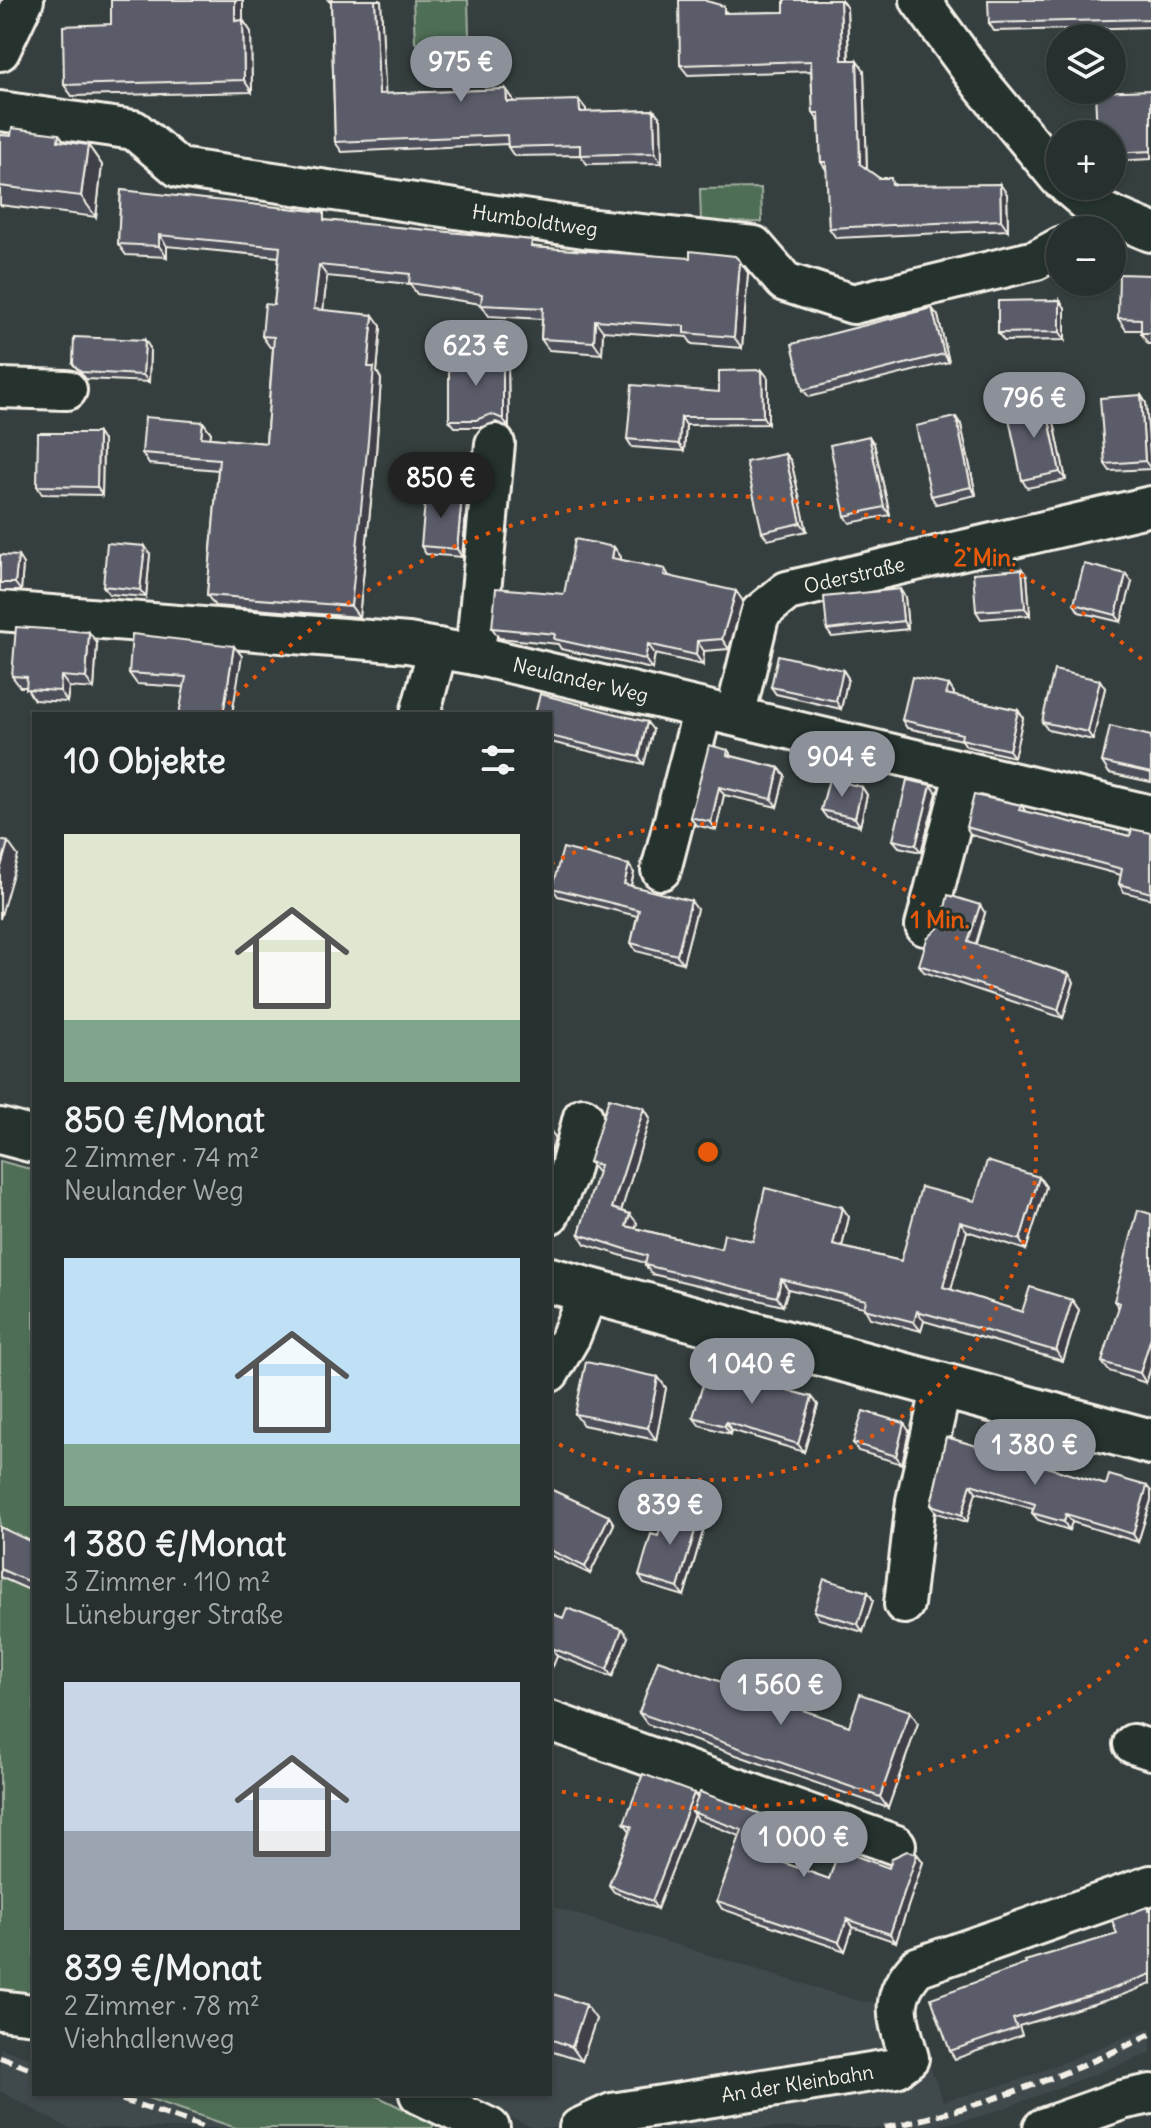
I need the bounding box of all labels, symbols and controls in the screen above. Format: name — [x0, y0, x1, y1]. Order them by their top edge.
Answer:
map controls — [1046, 24, 1126, 296]
button: layers — [1046, 24, 1126, 104]
pin: 975 € — [405, 36, 517, 104]
text: 975 € — [428, 45, 494, 78]
button: + — [1046, 120, 1126, 200]
street label: Humboldtweg — [471, 199, 599, 241]
button: − — [1046, 216, 1126, 296]
pin: 623 € — [420, 320, 532, 388]
text: 623 € — [443, 329, 509, 362]
pin: 796 € — [978, 372, 1090, 440]
text: 796 € — [1001, 381, 1067, 414]
pin: 850 € — [385, 452, 497, 520]
text: 850 € — [406, 461, 476, 494]
text: 2 Min. — [954, 542, 1016, 572]
street label: Oderstraße — [801, 551, 907, 599]
street label: Neulander Weg — [511, 651, 651, 708]
pin: 904 € — [786, 731, 898, 799]
icon: filters — [476, 738, 520, 782]
text: 10 Objekte — [64, 739, 226, 782]
text: 904 € — [807, 740, 877, 773]
icon: home — [220, 886, 364, 1030]
text: 1 Min. — [911, 904, 969, 934]
text: 850 €/Monat — [64, 1098, 265, 1141]
centre of rings — [694, 1138, 722, 1166]
text: 2 Zimmer · 74 m² — [64, 1141, 259, 1174]
text: Neulander Weg — [64, 1174, 244, 1207]
icon: home — [220, 1310, 364, 1454]
pin: 1 040 € — [678, 1338, 826, 1406]
text: 1 040 € — [708, 1347, 796, 1380]
pin: 1 380 € — [961, 1419, 1109, 1487]
text: 1 380 € — [992, 1428, 1078, 1461]
pin: 839 € — [614, 1479, 726, 1547]
text: 839 € — [636, 1488, 704, 1521]
text: 1 380 €/Monat — [64, 1522, 286, 1565]
text: 3 Zimmer · 110 m² — [64, 1565, 270, 1598]
text: Lüneburger Straße — [64, 1598, 283, 1631]
pin: 1 560 € — [707, 1659, 855, 1727]
text: 1 560 € — [738, 1668, 824, 1701]
icon: home — [220, 1734, 364, 1878]
pin: 1 000 € — [730, 1811, 878, 1879]
text: 1 000 € — [759, 1820, 849, 1853]
text: 839 €/Monat — [64, 1946, 262, 1989]
text: 2 Zimmer · 78 m² — [64, 1989, 260, 2022]
text: Viehhallenweg — [64, 2022, 234, 2055]
street label: An der Kleinbahn — [719, 2059, 875, 2108]

